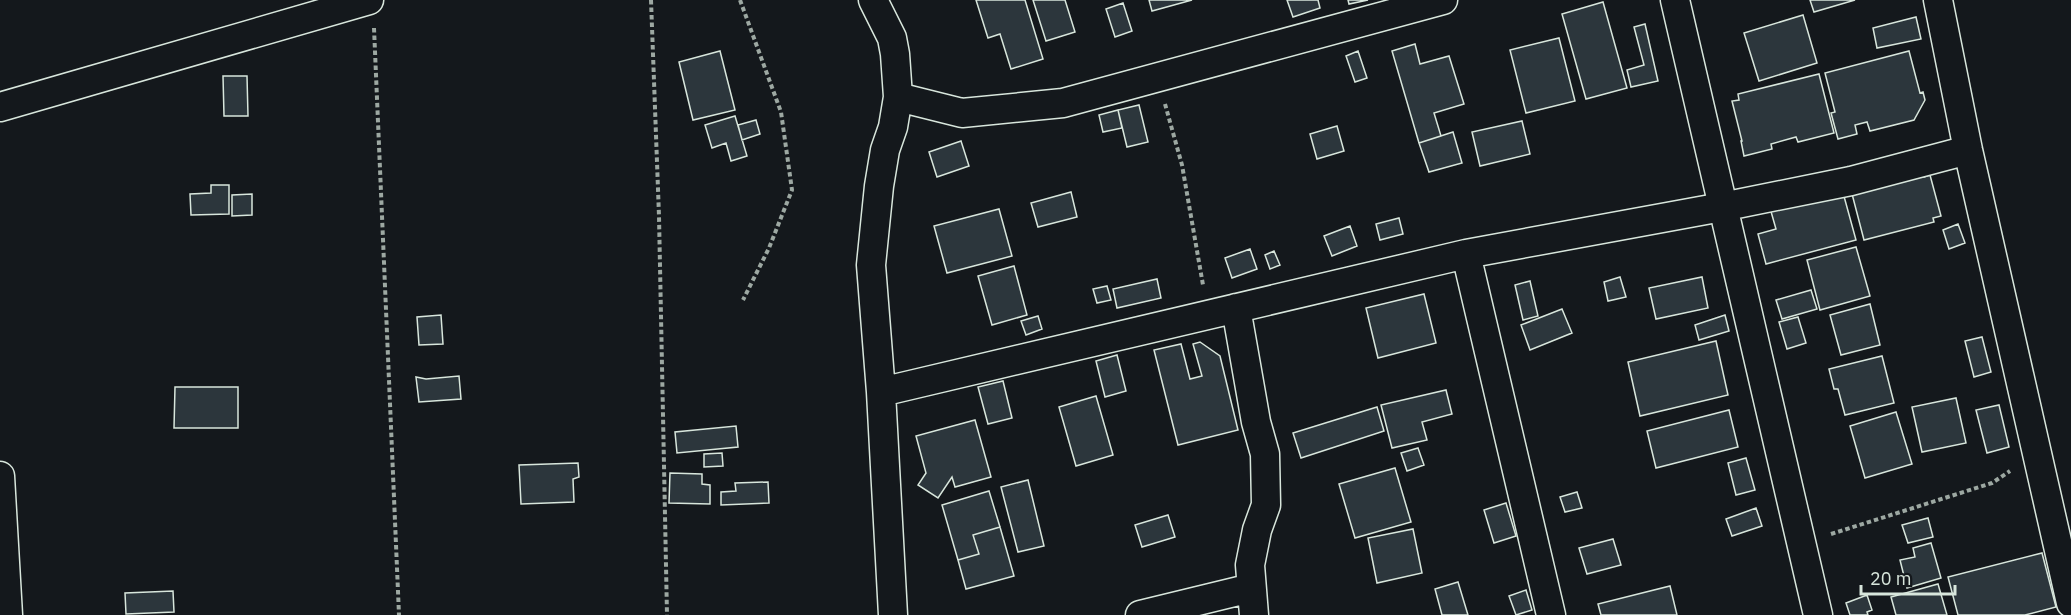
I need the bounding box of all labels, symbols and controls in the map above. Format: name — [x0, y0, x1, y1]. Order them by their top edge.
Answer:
scale bar — [1861, 558, 1956, 596]
text: 20 m — [1870, 567, 1912, 590]

